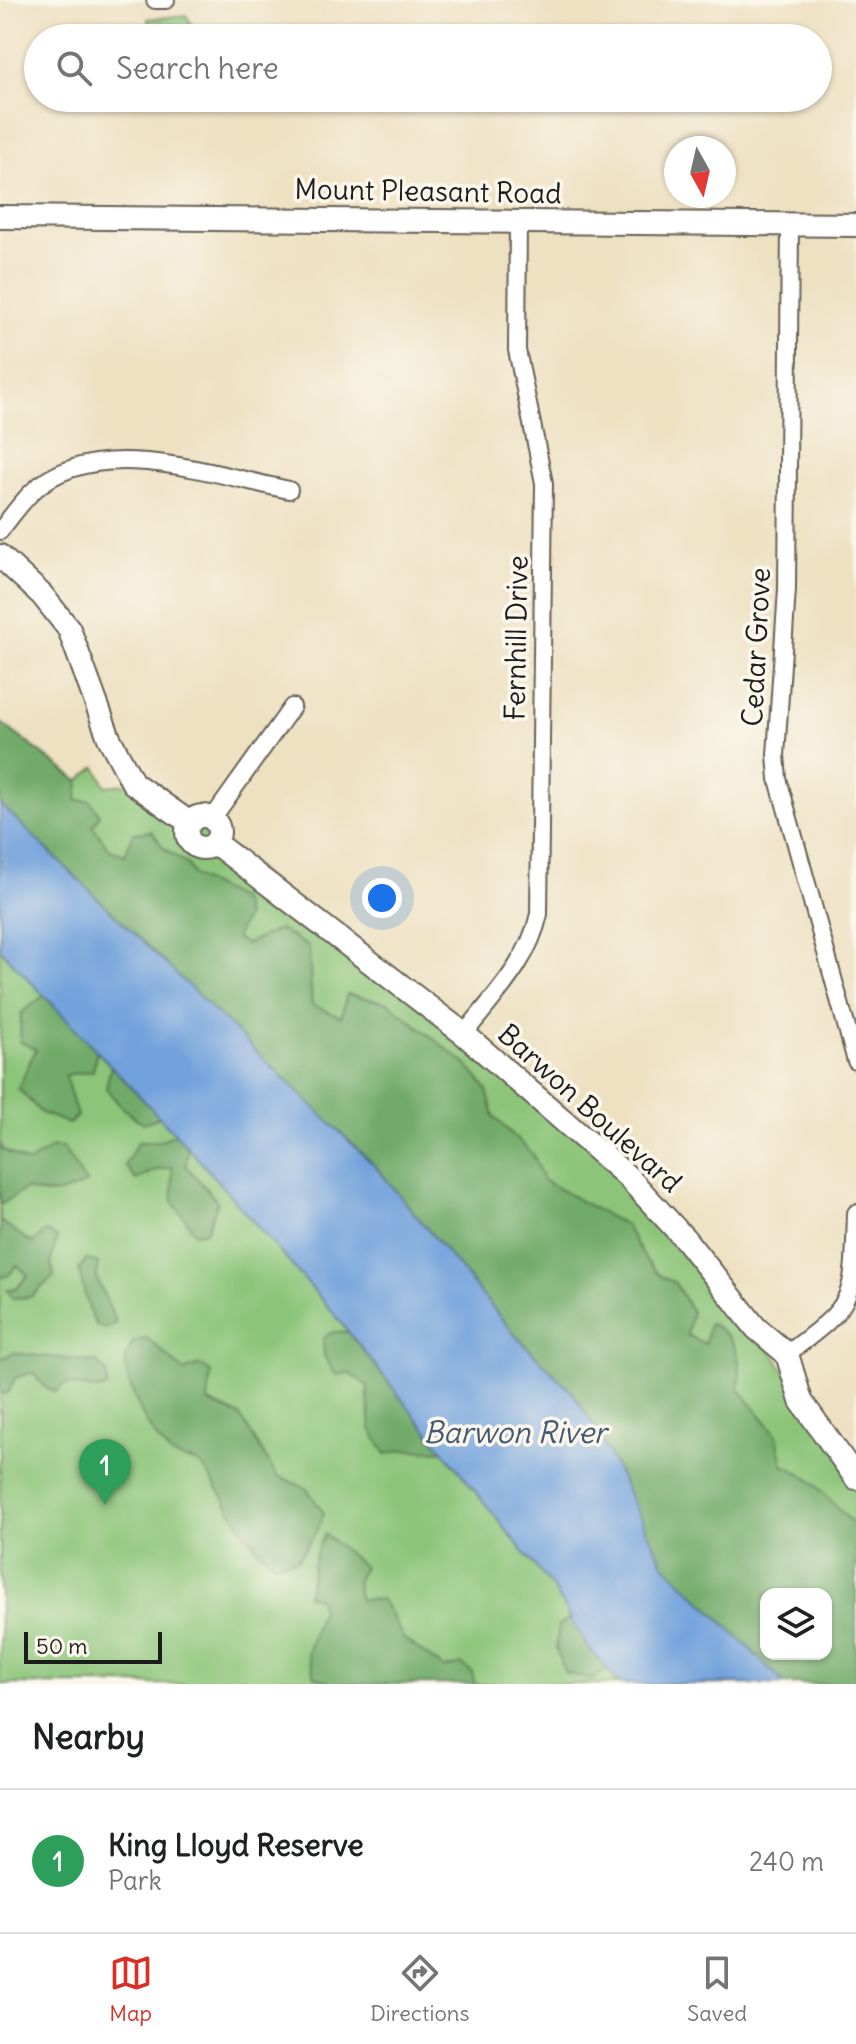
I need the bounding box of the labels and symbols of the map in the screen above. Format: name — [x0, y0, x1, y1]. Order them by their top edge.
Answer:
north arrow — [664, 136, 736, 208]
street label: Mount Pleasant Road — [294, 171, 562, 211]
street label: Fernhill Drive — [497, 555, 535, 721]
street label: Cedar Grove — [734, 567, 778, 727]
your location — [362, 878, 402, 918]
street label: Barwon Boulevard — [491, 1016, 689, 1200]
water label: Barwon River — [424, 1413, 610, 1451]
pin: 1 — [79, 1439, 131, 1505]
scale bar — [24, 1628, 162, 1664]

